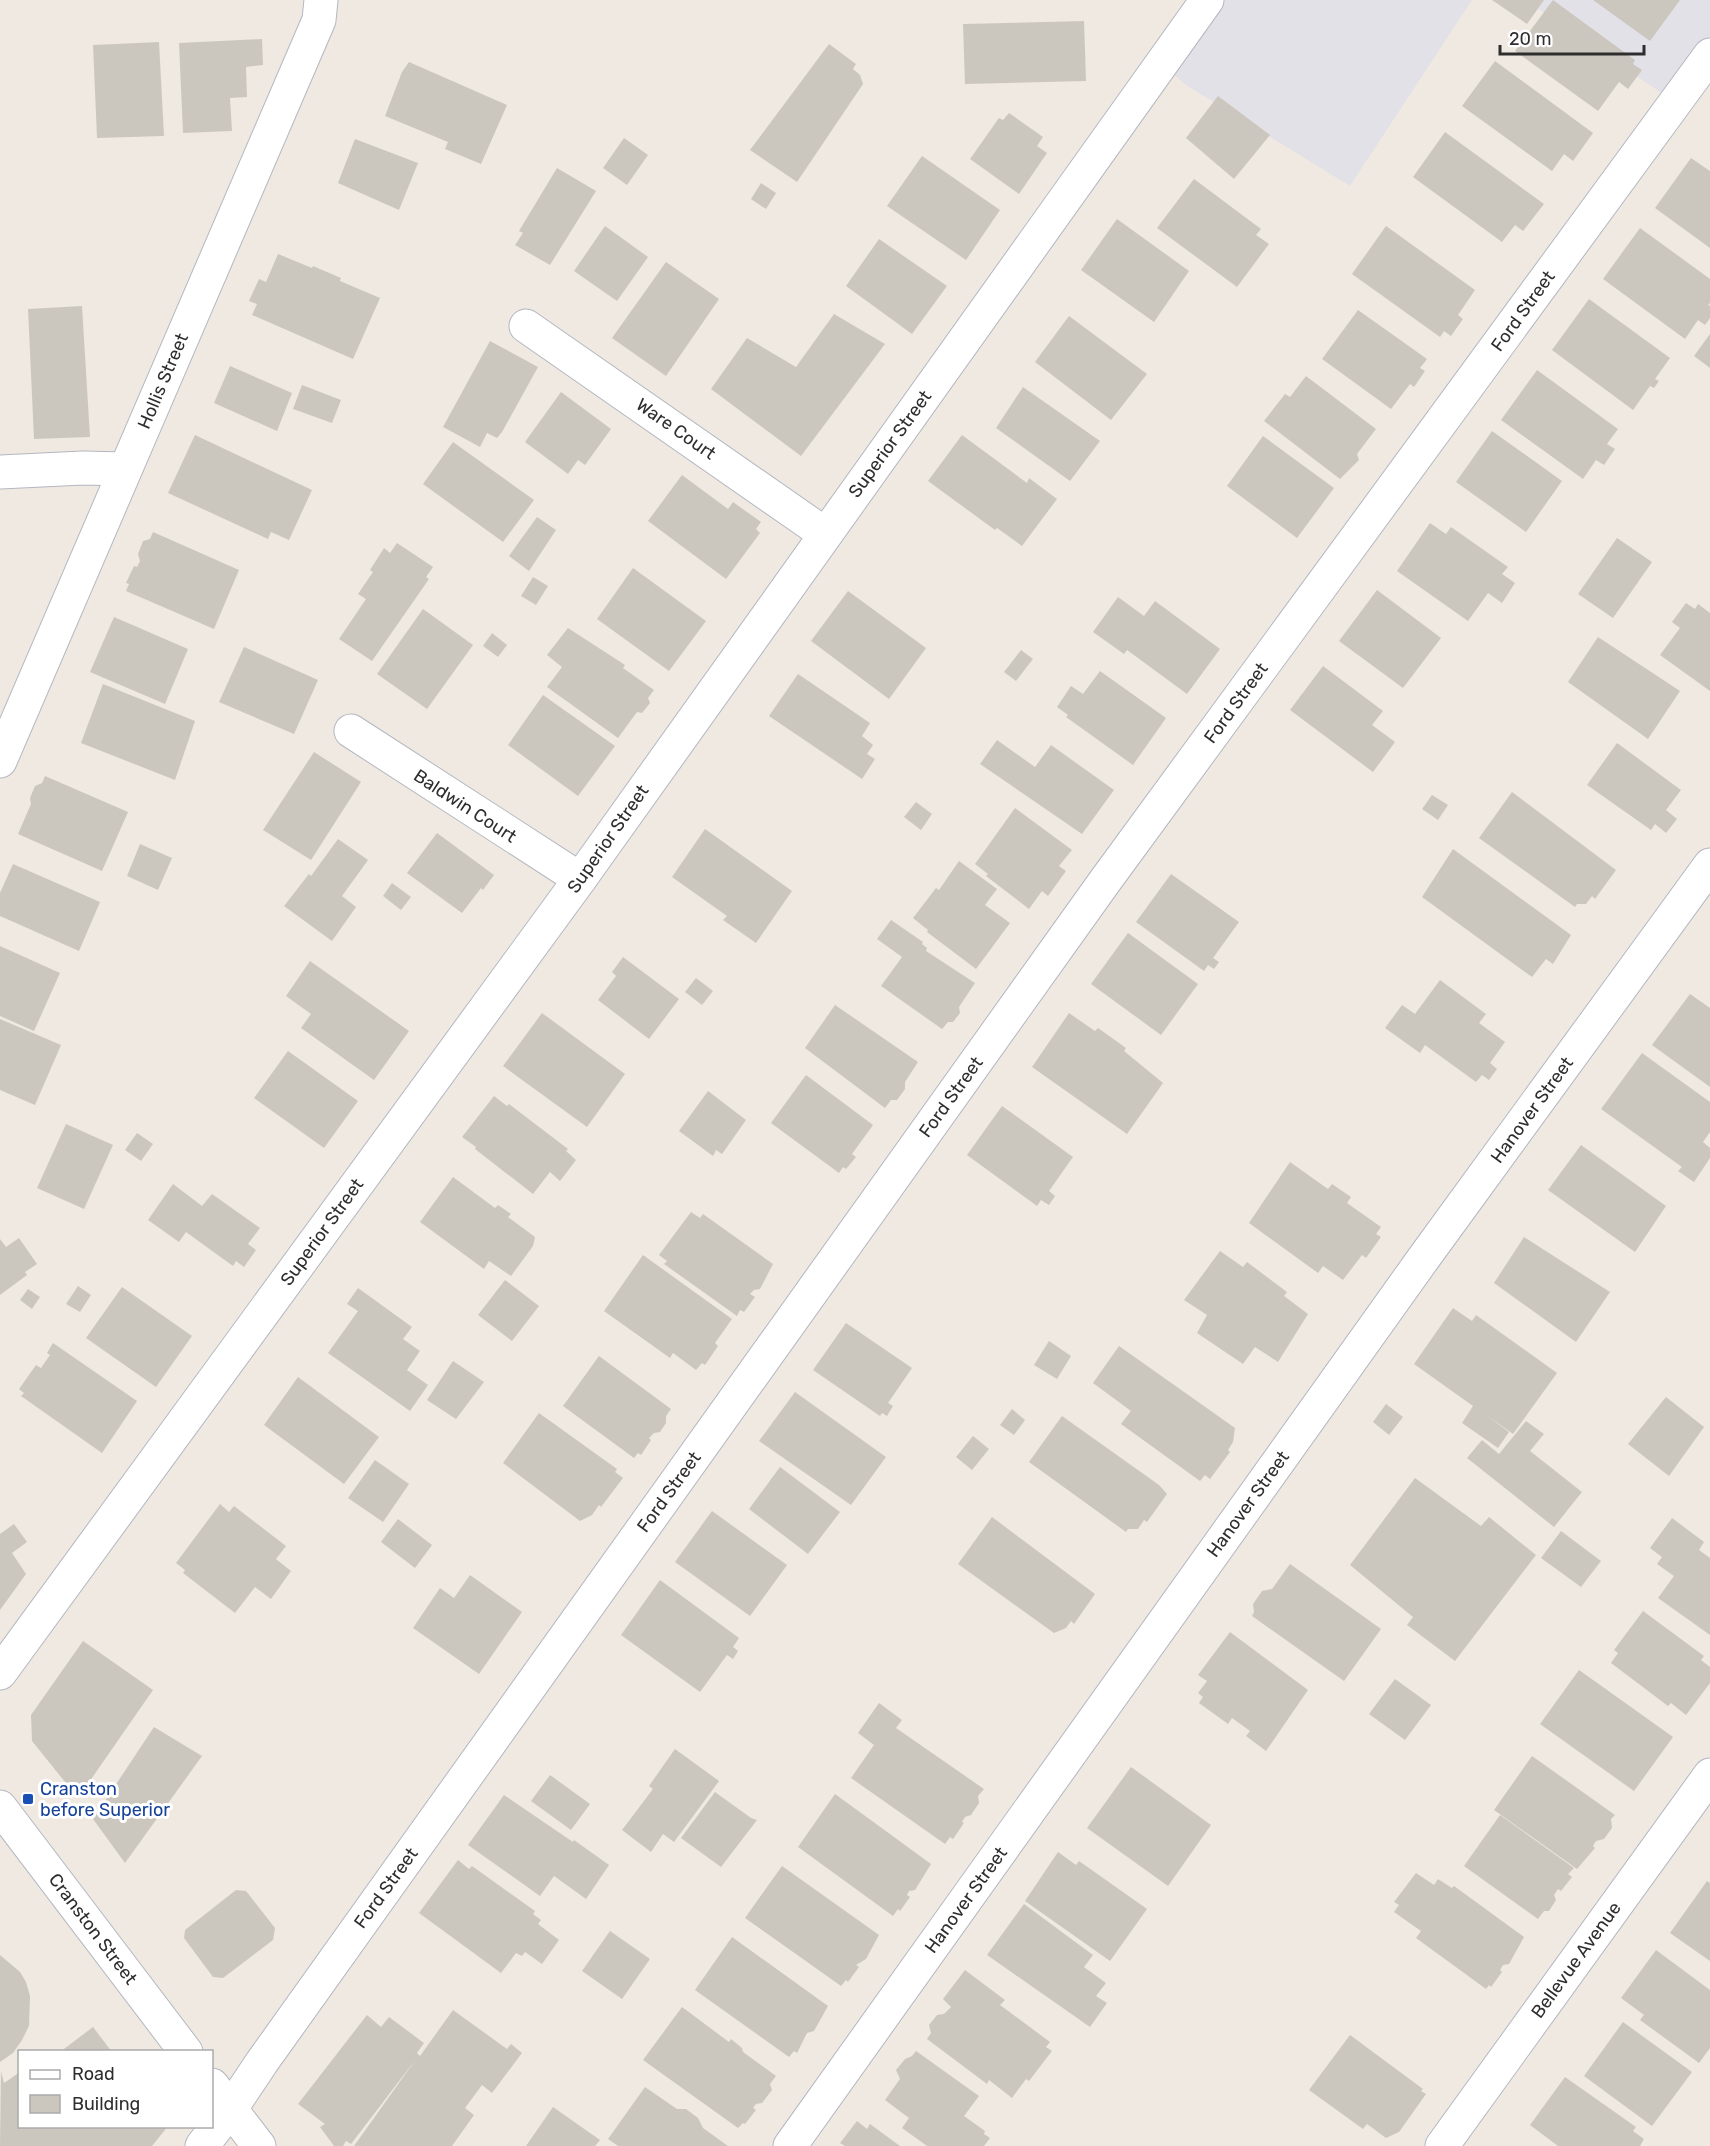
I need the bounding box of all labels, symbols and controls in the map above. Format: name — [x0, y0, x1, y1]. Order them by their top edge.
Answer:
scale bar — [1500, 18, 1644, 56]
text: 20 m — [1509, 28, 1551, 50]
street label: Ford Street — [1486, 266, 1560, 356]
street label: Hollis Street — [133, 330, 193, 432]
street label: Superior Street — [844, 386, 936, 502]
street label: Ware Court — [632, 394, 720, 464]
street label: Ford Street — [1199, 658, 1273, 748]
street label: Baldwin Court — [409, 765, 521, 847]
street label: Superior Street — [562, 781, 654, 897]
street label: Ford Street — [914, 1052, 988, 1142]
street label: Hanover Street — [1486, 1052, 1578, 1168]
street label: Superior Street — [276, 1174, 368, 1290]
street label: Hanover Street — [1202, 1446, 1294, 1562]
street label: Ford Street — [632, 1447, 706, 1537]
place label: Cranston before Superior — [40, 1778, 170, 1821]
marker: Cranston before Superior — [21, 1792, 35, 1806]
street label: Hanover Street — [920, 1842, 1012, 1958]
street label: Ford Street — [349, 1843, 423, 1933]
street label: Cranston Street — [44, 1869, 142, 1989]
street label: Bellevue Avenue — [1526, 1898, 1626, 2022]
legend — [18, 2050, 213, 2128]
text: Road — [72, 2063, 115, 2085]
text: Building — [72, 2093, 140, 2115]

